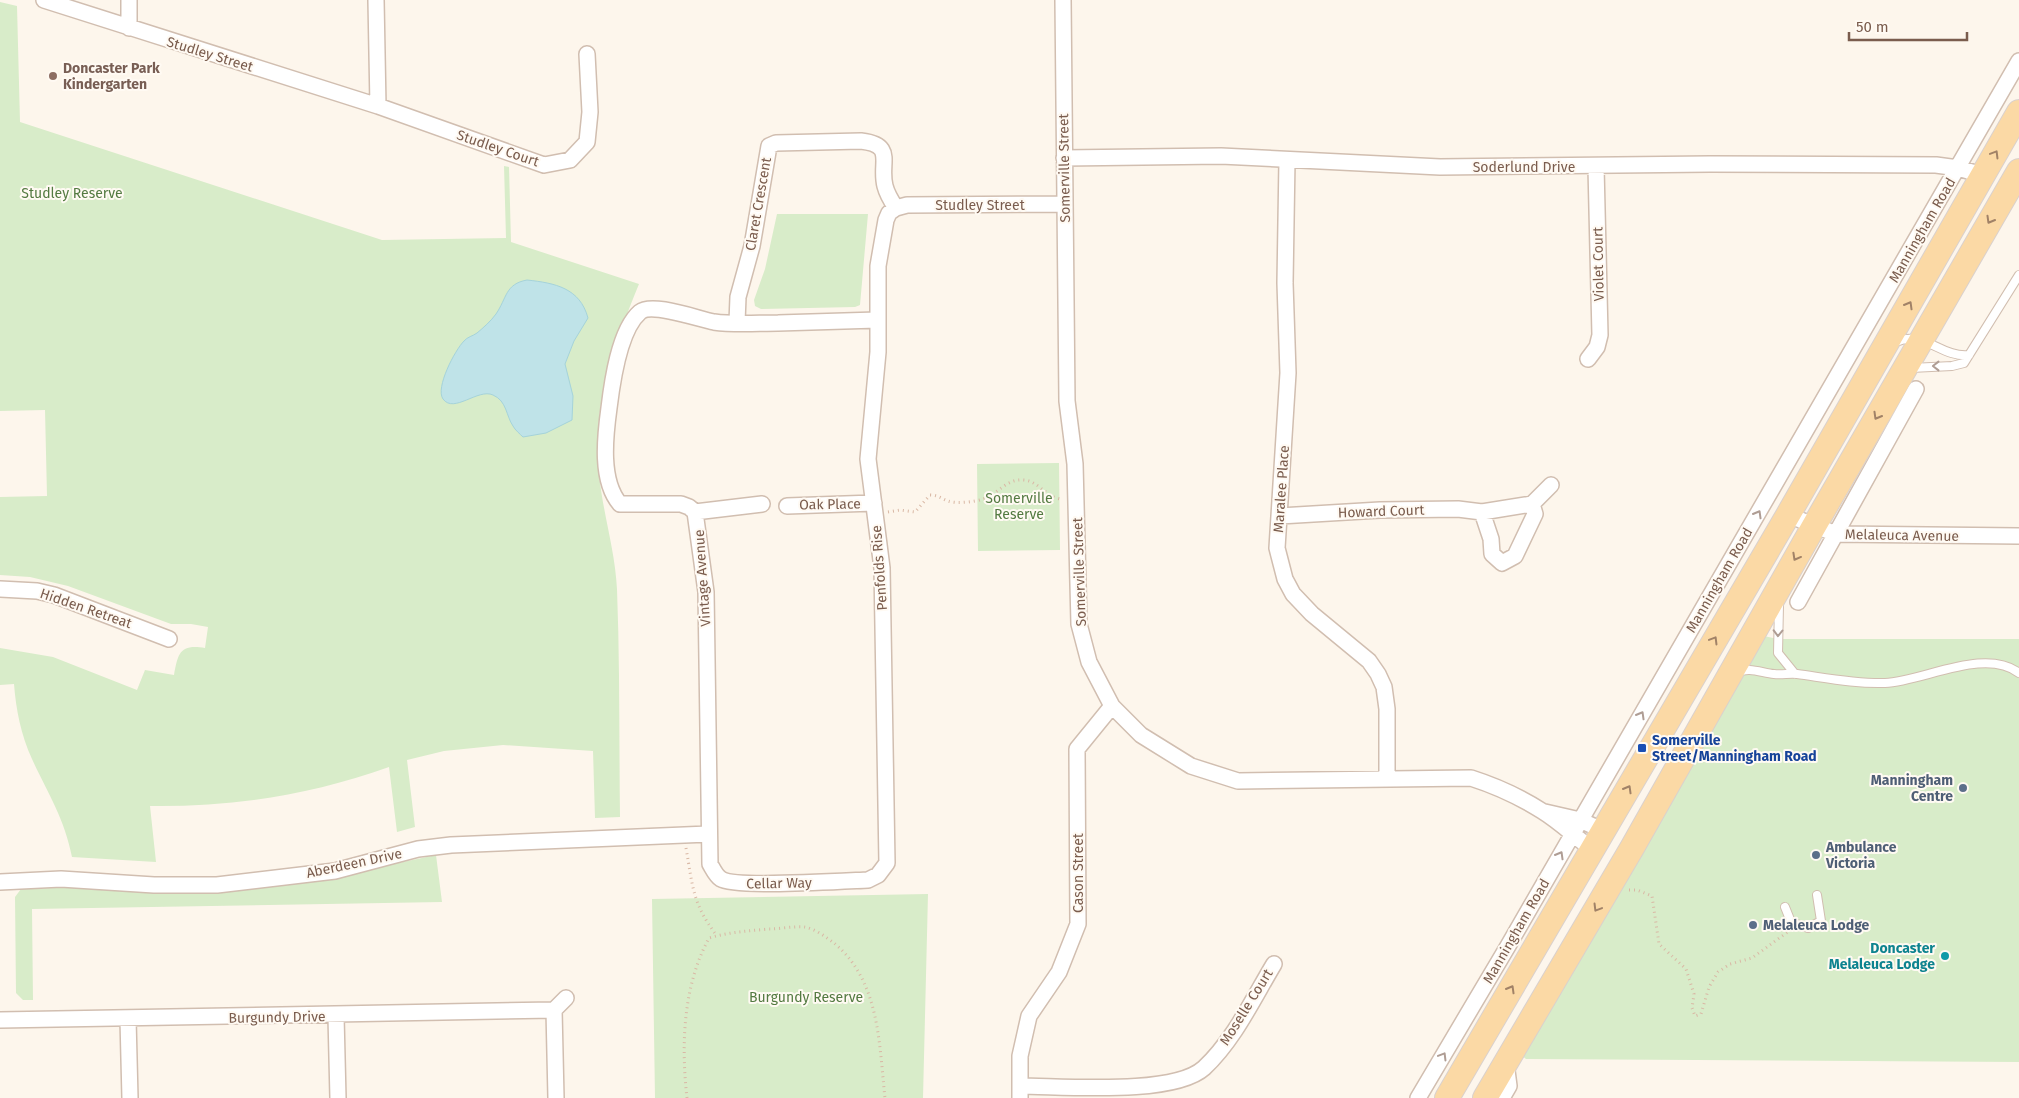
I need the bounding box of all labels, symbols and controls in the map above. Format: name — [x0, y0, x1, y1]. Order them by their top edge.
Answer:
scale bar — [1849, 10, 1966, 42]
text: 50 m — [1856, 18, 1889, 36]
street label: Studley Street — [165, 33, 256, 76]
place label: Doncaster Park Kindergarten — [63, 60, 160, 93]
marker: Doncaster Park Kindergarten — [47, 70, 59, 82]
street label: Somerville Street — [1055, 112, 1074, 223]
street label: Studley Court — [455, 126, 542, 171]
one-way arrow — [1989, 150, 1999, 159]
street label: Claret Crescent — [742, 155, 775, 252]
street label: Soderlund Drive — [1473, 159, 1575, 176]
street label: Manningham Road — [1886, 175, 1959, 286]
park label: Studley Reserve — [21, 185, 123, 202]
street label: Studley Street — [935, 197, 1026, 214]
one-way arrow — [1986, 215, 1996, 224]
street label: Violet Court — [1589, 226, 1608, 301]
one-way arrow — [1903, 301, 1913, 310]
one-way arrow — [1932, 361, 1940, 371]
one-way arrow — [1873, 411, 1883, 420]
street label: Maralee Place — [1270, 445, 1293, 533]
park label: Somerville Reserve — [985, 490, 1053, 523]
street label: Oak Place — [799, 495, 861, 514]
street label: Howard Court — [1337, 501, 1426, 522]
one-way arrow — [1752, 510, 1762, 519]
street label: Somerville Street — [1069, 516, 1090, 627]
street label: Penfolds Rise — [868, 525, 891, 611]
street label: Manningham Road — [1683, 525, 1756, 636]
street label: Melaleuca Avenue — [1845, 526, 1959, 545]
street label: Vintage Avenue — [691, 529, 714, 627]
one-way arrow — [1793, 552, 1803, 561]
street label: Hidden Retreat — [38, 585, 135, 632]
one-way arrow — [1772, 630, 1783, 638]
one-way arrow — [1708, 637, 1718, 646]
one-way arrow — [1635, 711, 1645, 720]
place label: Somerville Street/Manningham Road — [1652, 732, 1817, 765]
marker: Somerville Street/Manningham Road — [1636, 742, 1648, 754]
place label: Manningham Centre — [1871, 772, 1953, 805]
marker: Manningham Centre — [1957, 782, 1969, 794]
one-way arrow — [1622, 785, 1632, 794]
street label: Cason Street — [1070, 832, 1087, 913]
place label: Ambulance Victoria — [1825, 839, 1897, 872]
street label: Aberdeen Drive — [305, 845, 403, 882]
marker: Ambulance Victoria — [1810, 849, 1822, 861]
one-way arrow — [1553, 852, 1563, 861]
street label: Cellar Way — [746, 874, 812, 893]
street label: Manningham Road — [1480, 876, 1553, 987]
one-way arrow — [1593, 903, 1603, 912]
place label: Melaleuca Lodge — [1763, 917, 1870, 934]
marker: Melaleuca Lodge — [1747, 919, 1759, 931]
place label: Doncaster Melaleuca Lodge — [1829, 940, 1935, 973]
marker: Doncaster Melaleuca Lodge — [1939, 950, 1951, 962]
street label: Moselle Court — [1216, 965, 1277, 1049]
one-way arrow — [1505, 985, 1515, 994]
park label: Burgundy Reserve — [749, 989, 863, 1006]
street label: Burgundy Drive — [228, 1008, 326, 1027]
one-way arrow — [1436, 1053, 1446, 1062]

